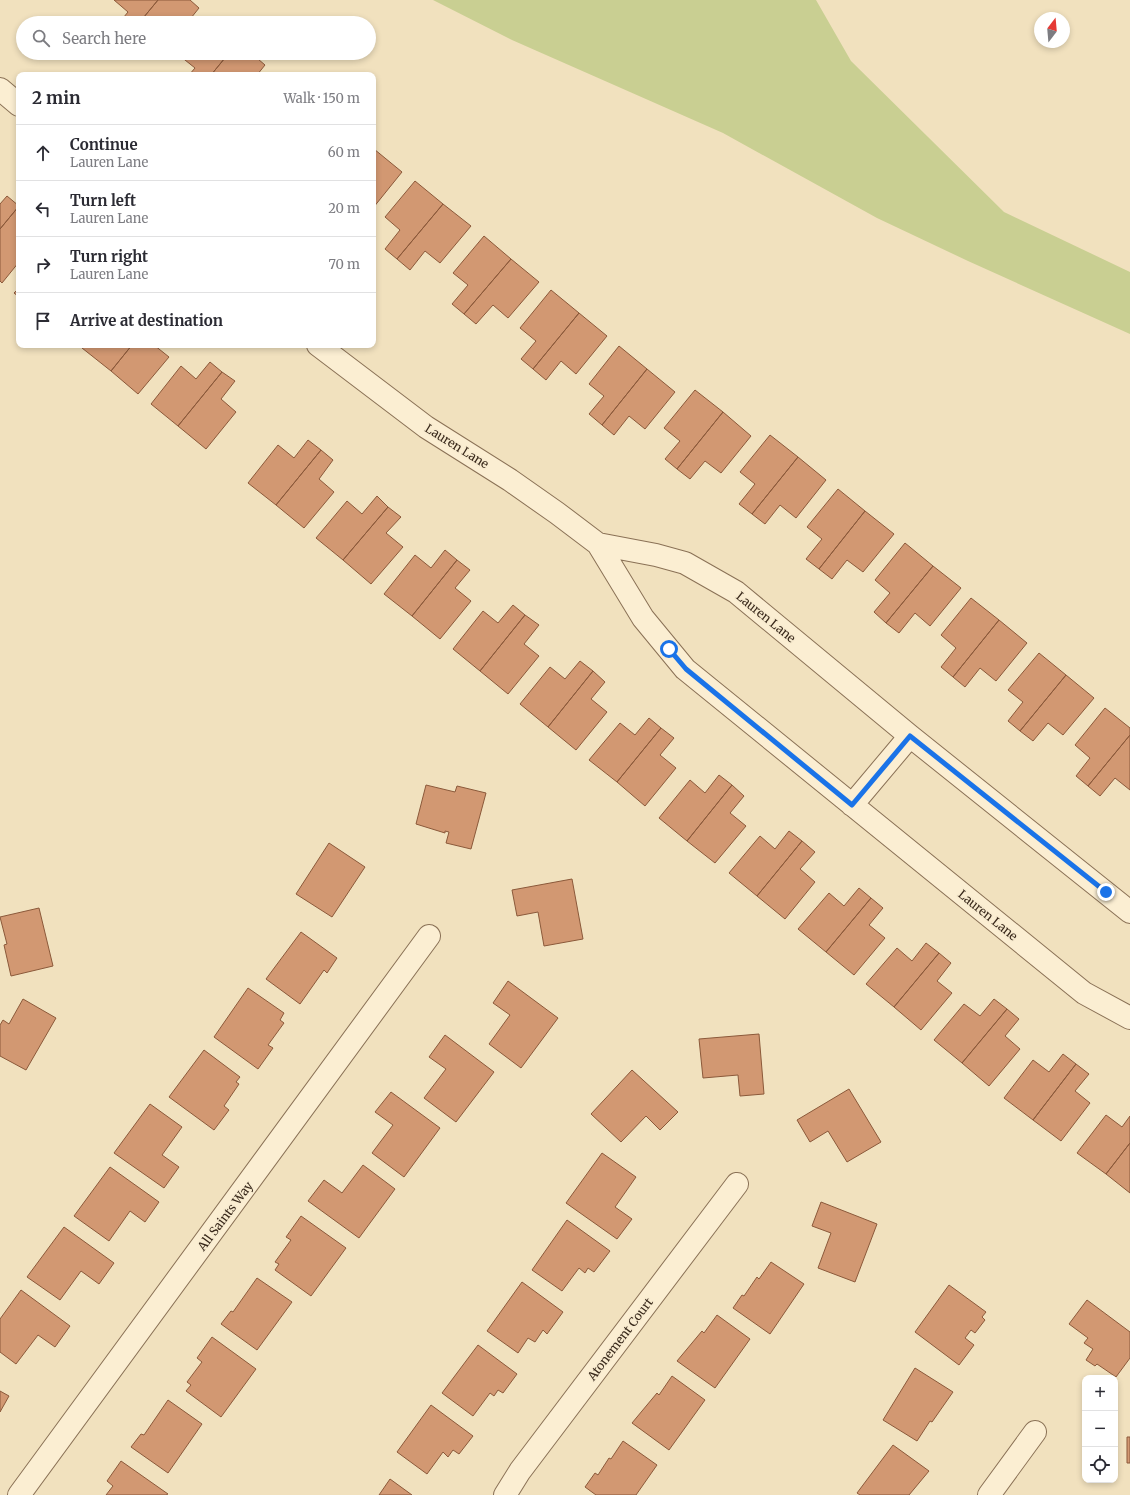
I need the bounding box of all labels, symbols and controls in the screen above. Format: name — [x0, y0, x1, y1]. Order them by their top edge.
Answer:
north arrow — [1034, 12, 1070, 48]
search box — [16, 16, 376, 60]
icon: search — [30, 27, 52, 49]
text: Search here — [62, 29, 146, 48]
text: 2 min — [32, 87, 80, 109]
text: Walk · 150 m — [283, 90, 360, 107]
text: Continue — [70, 135, 138, 154]
icon: ahead — [32, 142, 54, 164]
text: 60 m — [328, 144, 360, 161]
text: Lauren Lane — [70, 154, 148, 171]
text: Turn left — [70, 191, 136, 210]
icon: left — [32, 198, 54, 220]
text: 20 m — [328, 200, 360, 217]
text: Lauren Lane — [70, 210, 148, 227]
text: Turn right — [70, 247, 148, 266]
icon: right — [32, 254, 54, 276]
text: 70 m — [329, 256, 360, 273]
text: Lauren Lane — [70, 266, 148, 283]
icon: arrive — [32, 310, 54, 332]
text: Arrive at destination — [70, 311, 223, 330]
street label: Lauren Lane — [422, 421, 492, 471]
street label: Lauren Lane — [733, 588, 799, 646]
route start — [660, 640, 678, 658]
route end — [1097, 883, 1115, 901]
street label: Lauren Lane — [955, 886, 1021, 944]
street label: All Saints Way — [194, 1179, 256, 1254]
street label: Atonement Court — [583, 1294, 656, 1384]
map controls — [1082, 1375, 1118, 1483]
button: + — [1082, 1375, 1118, 1411]
button: − — [1082, 1411, 1118, 1447]
button: locate — [1082, 1447, 1118, 1483]

